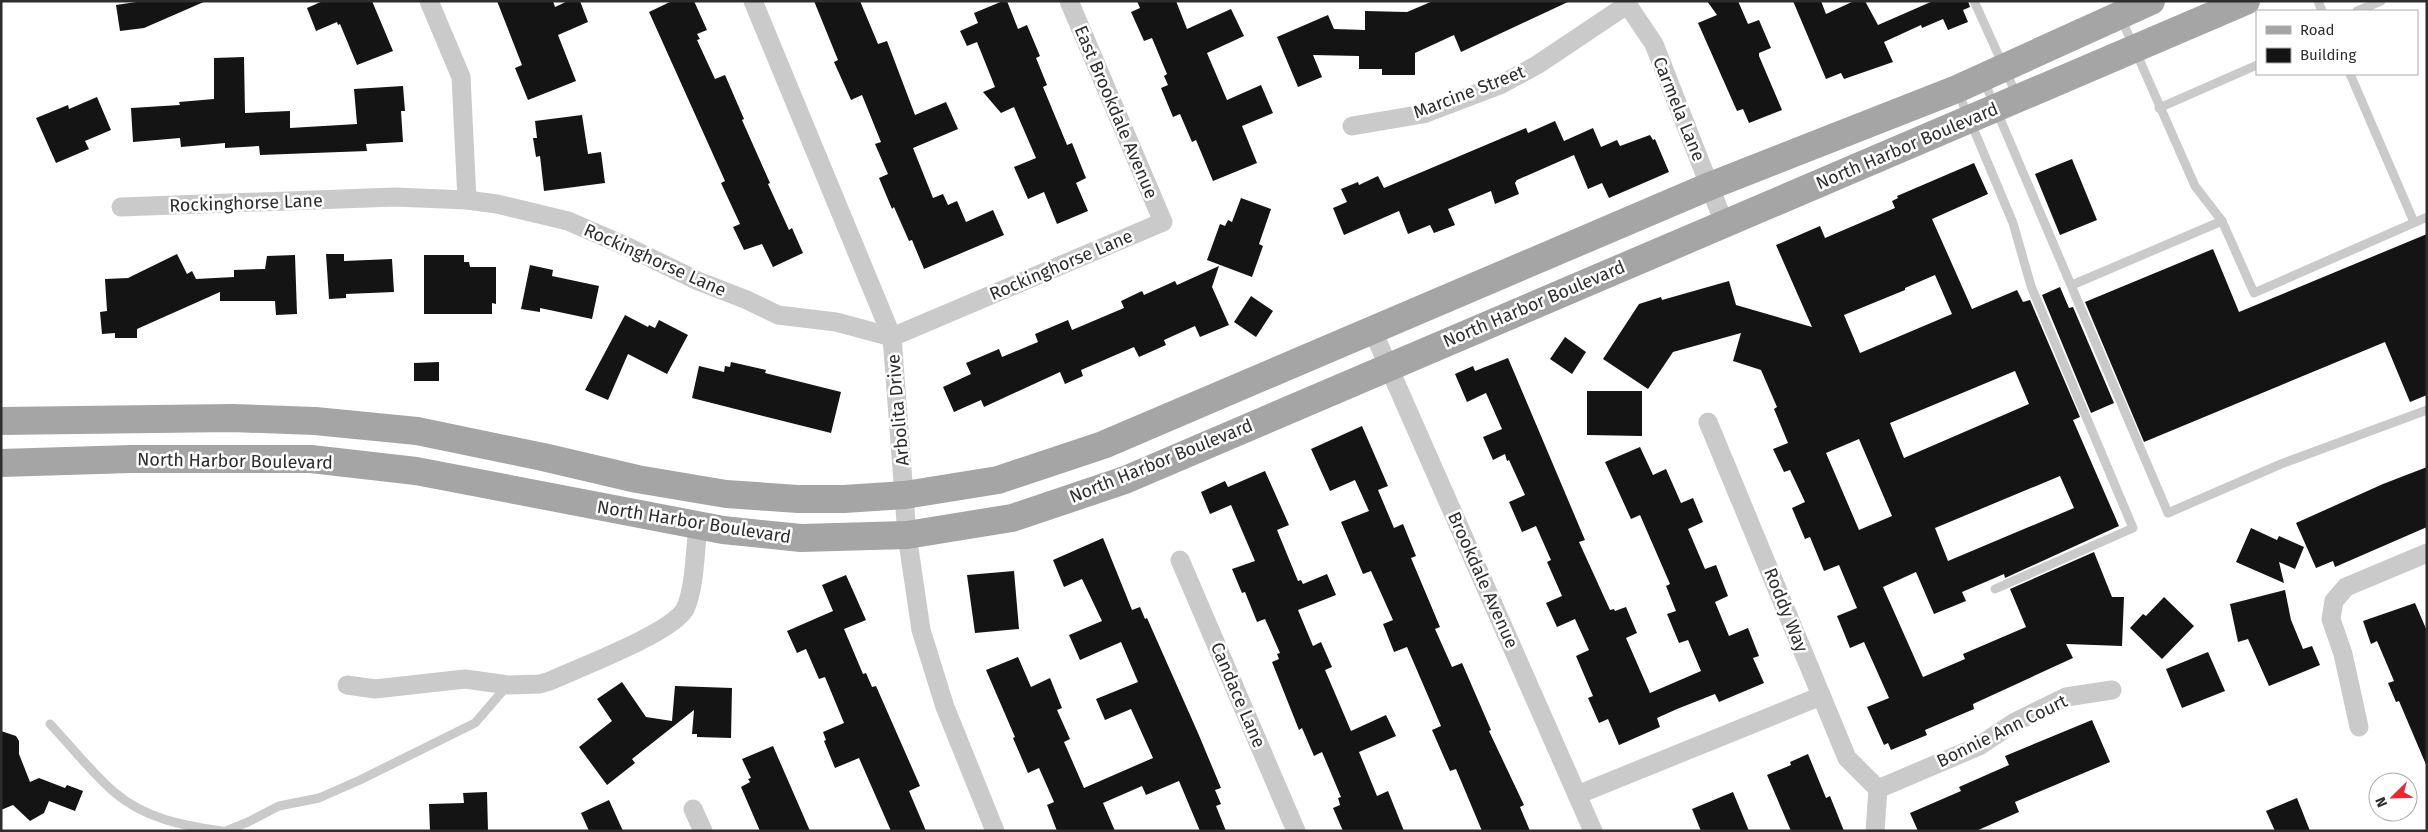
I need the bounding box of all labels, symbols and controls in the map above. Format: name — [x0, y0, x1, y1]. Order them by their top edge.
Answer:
legend — [2256, 10, 2418, 75]
text: Road — [2300, 21, 2335, 39]
street label: East Brookdale Avenue — [1070, 22, 1162, 202]
text: Building — [2300, 46, 2356, 64]
street label: Carmela Lane — [1648, 54, 1710, 164]
street label: Marcine Street — [1410, 60, 1528, 123]
street label: North Harbor Boulevard — [1813, 98, 2001, 194]
street label: Rockinghorse Lane — [169, 189, 323, 217]
street label: Rockinghorse Lane — [580, 219, 730, 301]
street label: Rockinghorse Lane — [986, 225, 1136, 305]
street label: North Harbor Boulevard — [1440, 256, 1628, 352]
street label: Arbolita Drive — [882, 353, 914, 467]
street label: North Harbor Boulevard — [1066, 414, 1256, 508]
street label: North Harbor Boulevard — [137, 448, 333, 474]
street label: North Harbor Boulevard — [596, 496, 792, 548]
street label: Brookdale Avenue — [1443, 508, 1523, 652]
street label: Roddy Way — [1759, 565, 1813, 656]
street label: Candace Lane — [1206, 639, 1270, 751]
street label: Bonnie Ann Court — [1933, 690, 2071, 772]
north arrow — [2368, 772, 2418, 822]
text: N — [2372, 794, 2391, 809]

